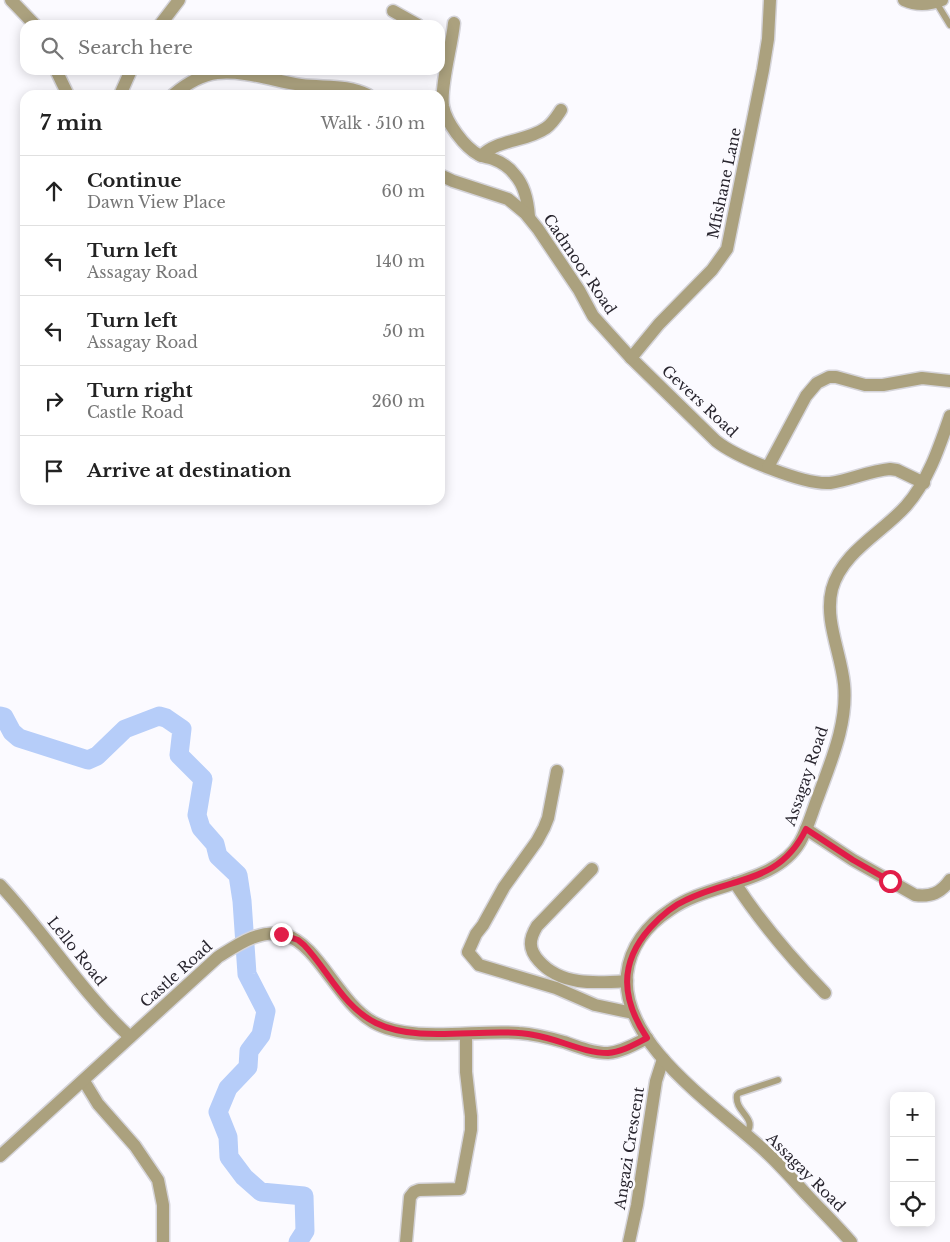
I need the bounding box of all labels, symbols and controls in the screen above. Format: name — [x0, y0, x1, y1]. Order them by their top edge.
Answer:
search box — [20, 20, 445, 75]
icon: search — [38, 34, 66, 62]
text: Search here — [78, 36, 193, 59]
text: 7 min — [40, 110, 103, 136]
text: Walk · 510 m — [321, 113, 425, 133]
street label: Mfishane Lane — [703, 126, 745, 240]
text: Continue — [87, 169, 182, 192]
icon: ahead — [40, 177, 68, 205]
text: 60 m — [382, 181, 425, 201]
text: Dawn View Place — [87, 192, 226, 212]
street label: Cadmoor Road — [539, 210, 621, 318]
text: Turn left — [87, 239, 178, 262]
icon: left — [40, 247, 68, 275]
text: 140 m — [375, 251, 425, 271]
text: Assagay Road — [87, 262, 198, 282]
text: Turn left — [87, 309, 178, 332]
icon: left — [40, 317, 68, 345]
text: 50 m — [383, 321, 425, 341]
text: Assagay Road — [87, 332, 198, 352]
street label: Gevers Road — [658, 361, 742, 441]
text: Turn right — [87, 379, 193, 402]
icon: right — [40, 387, 68, 415]
text: 260 m — [372, 391, 425, 411]
text: Castle Road — [87, 402, 184, 422]
icon: arrive — [40, 457, 68, 485]
text: Arrive at destination — [87, 459, 291, 482]
street label: Assagay Road — [780, 724, 832, 829]
route start — [879, 870, 902, 893]
street label: Lello Road — [43, 913, 111, 989]
route end — [270, 923, 293, 946]
street label: Castle Road — [136, 937, 216, 1011]
street label: Angazi Crescent — [610, 1085, 648, 1212]
map controls — [890, 1092, 935, 1227]
button: + — [890, 1092, 935, 1137]
street label: Assagay Road — [762, 1128, 849, 1215]
button: − — [890, 1137, 935, 1182]
button: locate — [890, 1182, 935, 1227]

